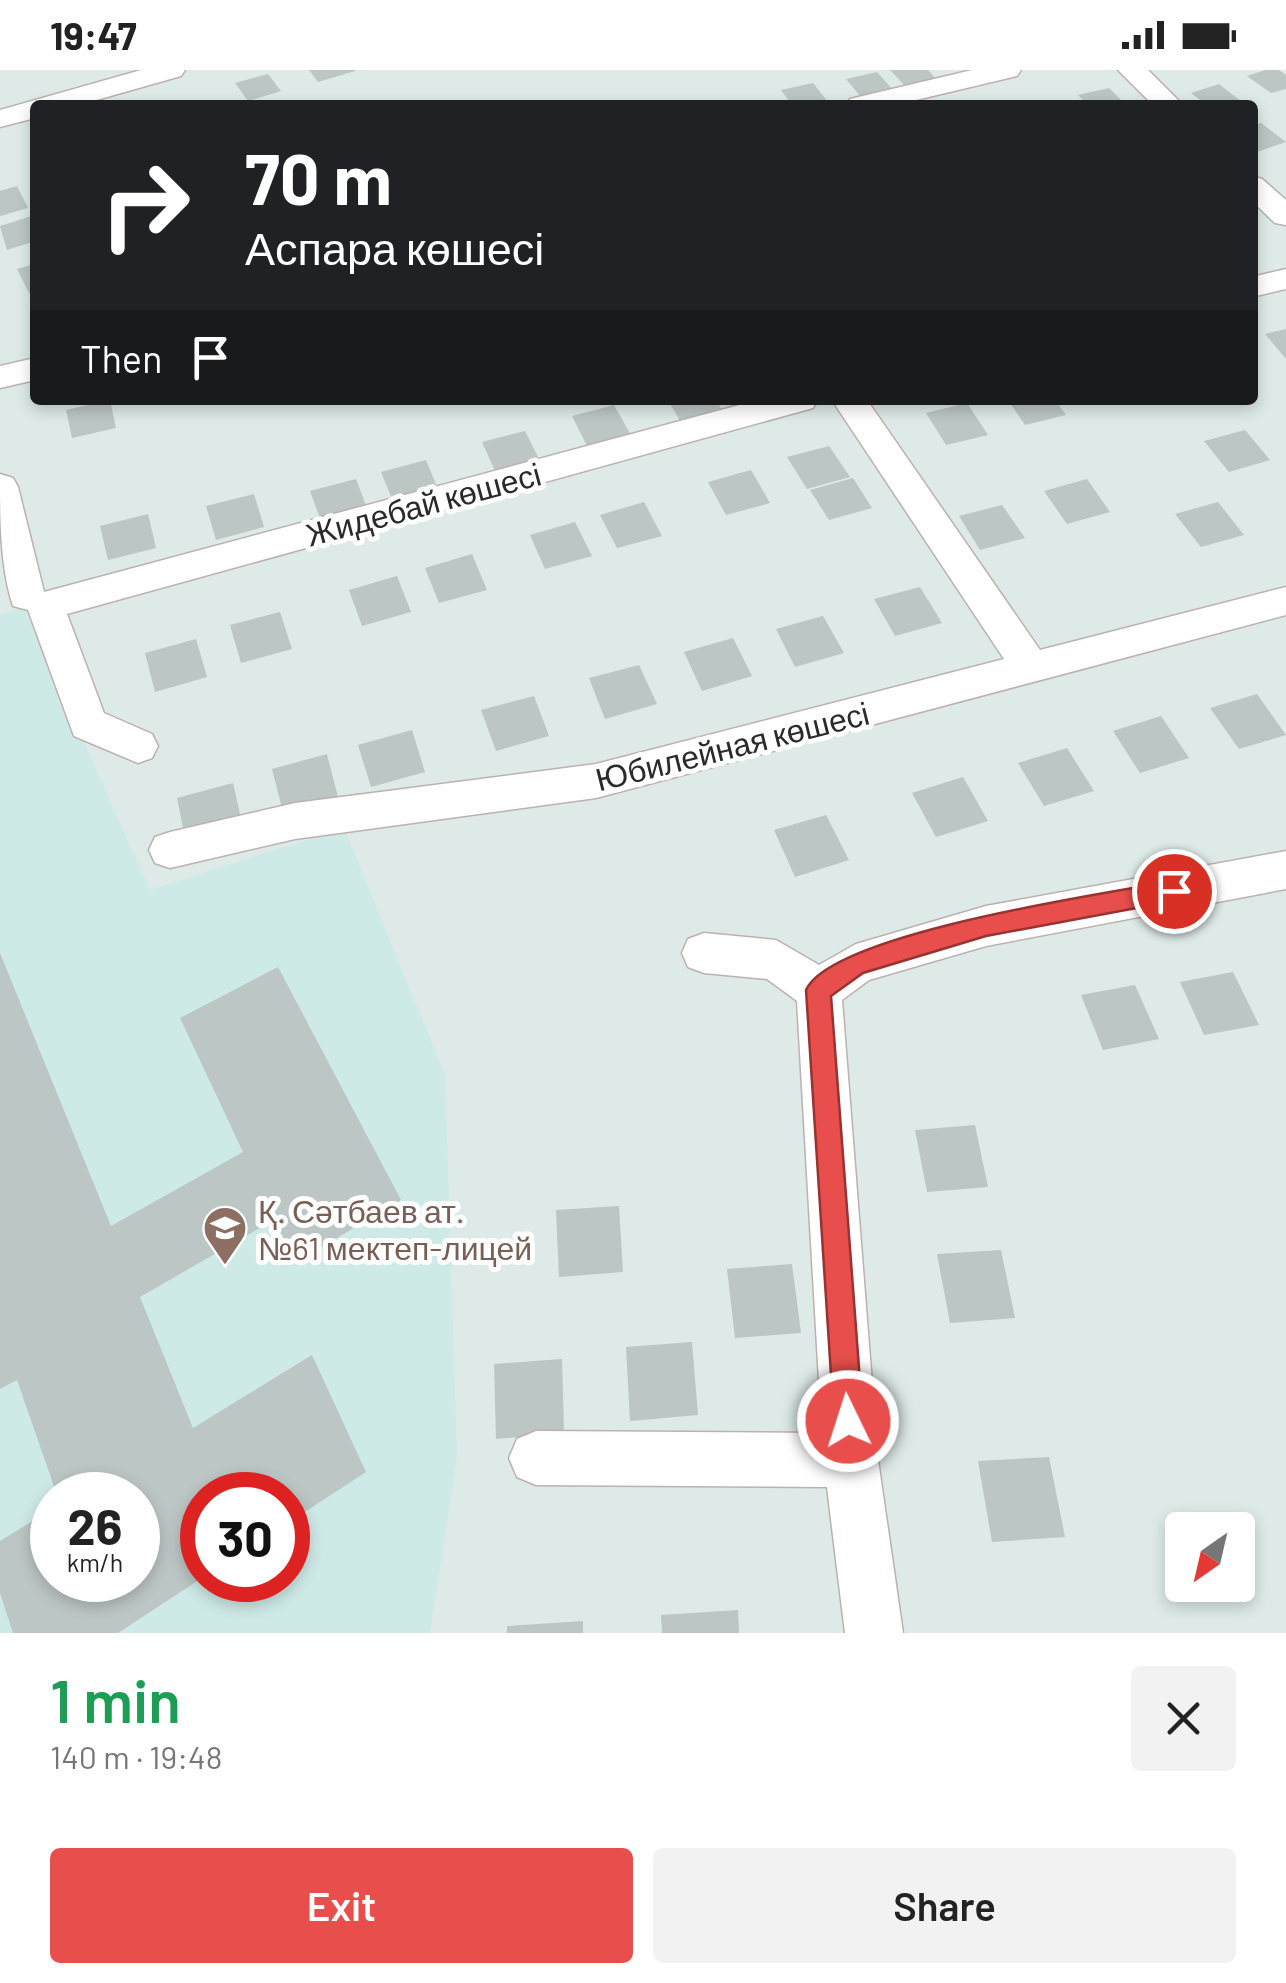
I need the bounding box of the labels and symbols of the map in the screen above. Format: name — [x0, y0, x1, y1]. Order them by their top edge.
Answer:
street label: Жидебай көшесі — [301, 453, 545, 554]
street label: Юбилейная көшесі — [591, 693, 873, 797]
pin — [1132, 849, 1217, 934]
place label: Қ. Сәтбаев ат. №61 мектеп-лицей — [258, 1191, 532, 1267]
school or university icon: Қ. Сәтбаев ат. №61 мектеп-лицей — [202, 1205, 248, 1266]
position arrow — [796, 1369, 900, 1473]
speed limit sign: 30 — [180, 1472, 310, 1602]
north arrow — [1165, 1512, 1255, 1602]

